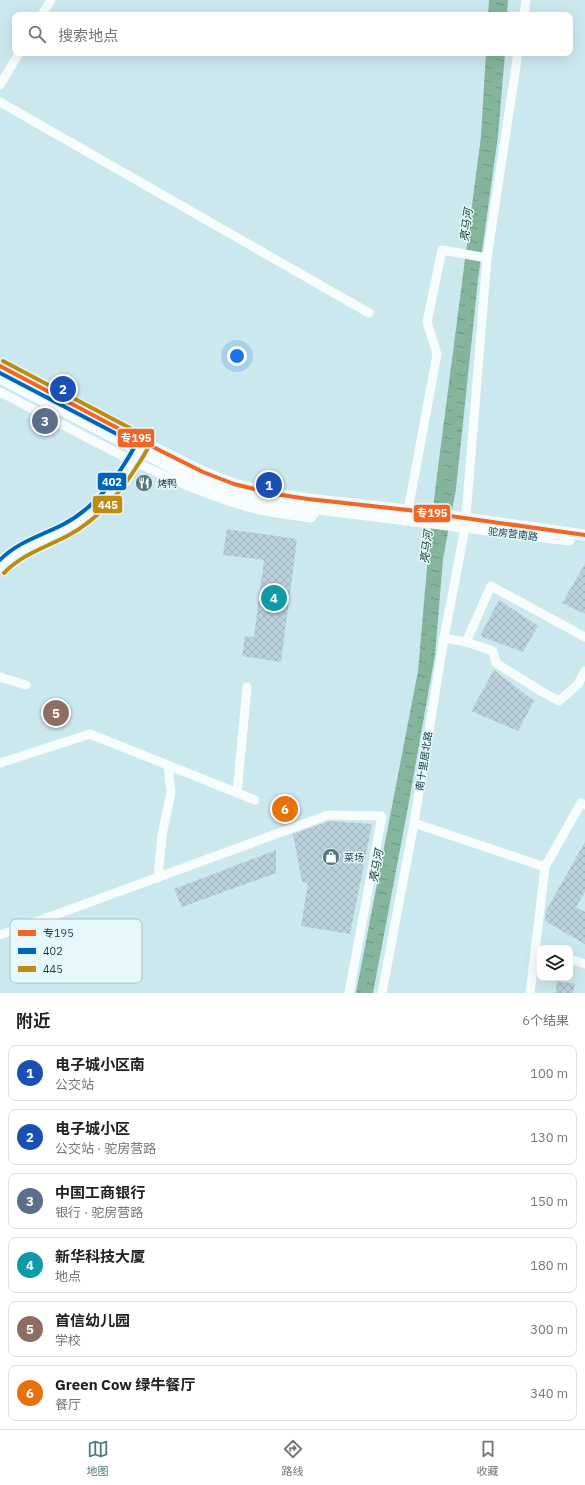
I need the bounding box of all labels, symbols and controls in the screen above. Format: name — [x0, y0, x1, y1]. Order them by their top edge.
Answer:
search box — [12, 12, 573, 56]
icon: search — [26, 23, 48, 45]
text: 搜索地点 — [58, 26, 118, 45]
water label: 亮马河 — [457, 206, 476, 242]
your location — [227, 346, 247, 366]
pin: 2 — [50, 374, 76, 404]
pin: 3 — [32, 406, 58, 436]
line badge: 专195 — [117, 428, 155, 448]
text: 专195 — [121, 431, 152, 445]
pin: 1 — [256, 470, 282, 500]
line badge: 402 — [97, 472, 127, 491]
restaurant icon: 烤鸭 — [134, 473, 154, 493]
text: 402 — [102, 475, 122, 489]
place label: 烤鸭 — [157, 477, 177, 490]
line badge: 445 — [92, 495, 123, 514]
text: 445 — [98, 498, 118, 512]
line badge: 专195 — [413, 504, 451, 523]
text: 专195 — [417, 506, 448, 520]
street label: 驼房营南路 — [487, 525, 539, 543]
water label: 亮马河 — [417, 528, 435, 564]
pin: 4 — [261, 583, 287, 613]
pin: 5 — [43, 698, 69, 728]
street label: 南十里居北路 — [413, 730, 435, 792]
pin: 6 — [272, 794, 298, 824]
shop icon: 菜场 — [321, 847, 341, 867]
water label: 亮马河 — [366, 847, 386, 884]
place label: 菜场 — [344, 851, 364, 864]
legend — [10, 919, 142, 983]
text: 专195 — [43, 926, 74, 940]
text: 402 — [43, 944, 63, 958]
map controls — [537, 945, 573, 981]
button: layers — [537, 945, 573, 981]
text: 445 — [43, 962, 63, 976]
text: 附近 — [16, 1010, 50, 1032]
text: 6个结果 — [522, 1012, 569, 1029]
text: 电子城小区南 — [55, 1055, 145, 1074]
text: 1 — [26, 1065, 34, 1082]
text: 100 m — [530, 1065, 568, 1082]
text: 公交站 — [55, 1076, 94, 1093]
text: 电子城小区 — [55, 1119, 130, 1138]
text: 2 — [26, 1129, 34, 1146]
text: 130 m — [530, 1129, 568, 1146]
text: 公交站 · 驼房营路 — [55, 1140, 156, 1157]
text: 中国工商银行 — [55, 1183, 145, 1202]
text: 3 — [26, 1193, 34, 1210]
text: 150 m — [530, 1193, 568, 1210]
text: 银行 · 驼房营路 — [55, 1204, 143, 1221]
text: 新华科技大厦 — [55, 1247, 145, 1266]
text: 4 — [26, 1257, 34, 1274]
text: 180 m — [530, 1257, 568, 1274]
text: 地点 — [55, 1268, 81, 1285]
text: 首信幼儿园 — [55, 1311, 130, 1330]
text: 5 — [26, 1321, 34, 1338]
text: 300 m — [530, 1321, 568, 1338]
text: 学校 — [55, 1332, 81, 1349]
text: Green Cow 绿牛餐厅 — [55, 1375, 195, 1394]
text: 6 — [26, 1385, 34, 1402]
text: 340 m — [530, 1385, 568, 1402]
text: 餐厅 — [55, 1396, 81, 1413]
tab: 地图 — [87, 1438, 109, 1478]
tab: 路线 — [282, 1438, 304, 1478]
tab: 收藏 — [477, 1438, 499, 1478]

